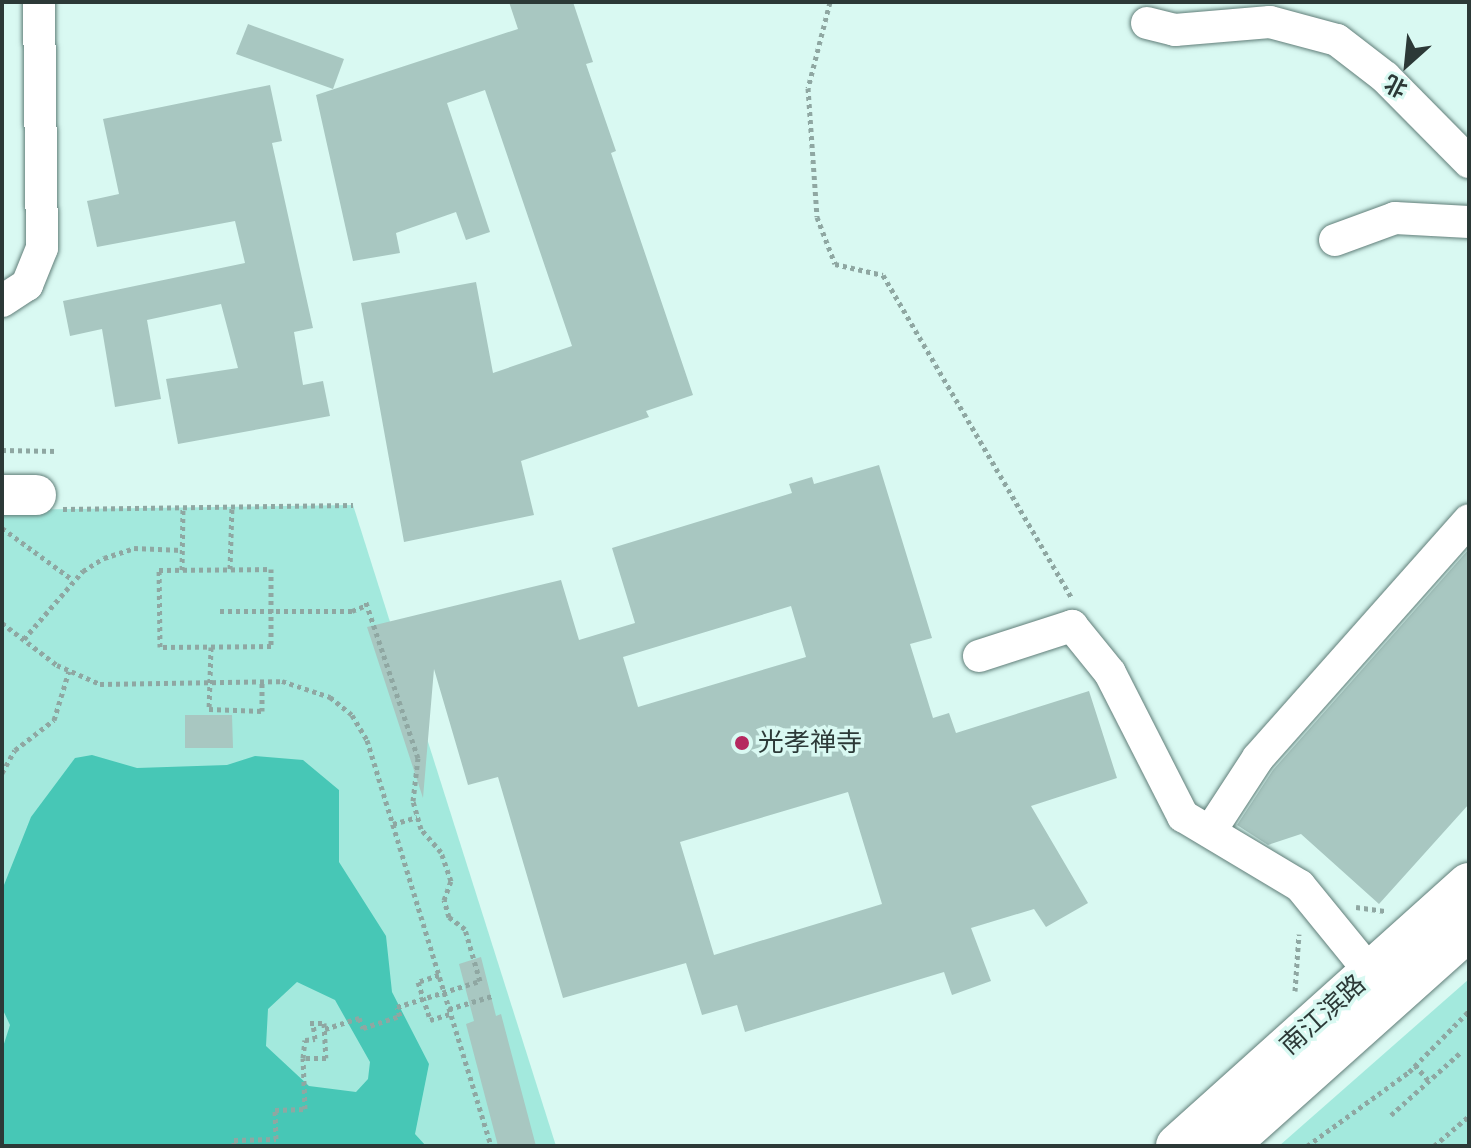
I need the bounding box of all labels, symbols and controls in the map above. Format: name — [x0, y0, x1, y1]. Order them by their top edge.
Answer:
north arrow — [1367, 24, 1447, 104]
text: 北 — [1380, 69, 1412, 103]
place label: 光孝禅寺 — [758, 727, 862, 759]
marker: 光孝禅寺 — [733, 734, 751, 752]
street label: 南江滨路 — [1274, 969, 1372, 1061]

